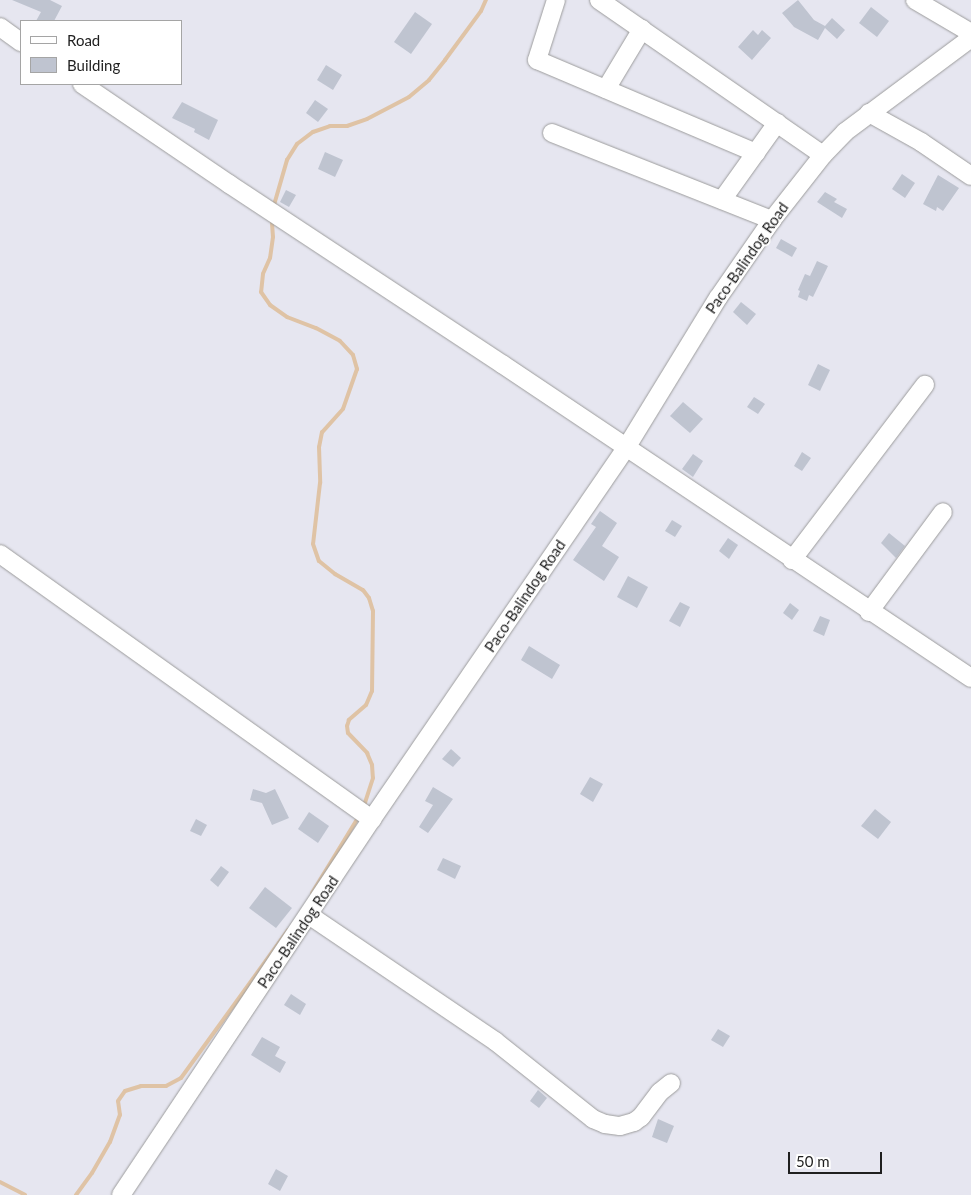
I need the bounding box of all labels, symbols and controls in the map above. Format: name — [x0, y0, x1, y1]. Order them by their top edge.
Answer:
legend — [20, 20, 182, 85]
text: Road — [67, 31, 100, 49]
text: Building — [67, 56, 120, 74]
street label: Paco-Balindog Road — [702, 199, 792, 317]
street label: Paco-Balindog Road — [481, 536, 569, 656]
street label: Paco-Balindog Road — [254, 872, 342, 992]
scale bar — [791, 1142, 885, 1174]
text: 50 m — [796, 1152, 830, 1170]

